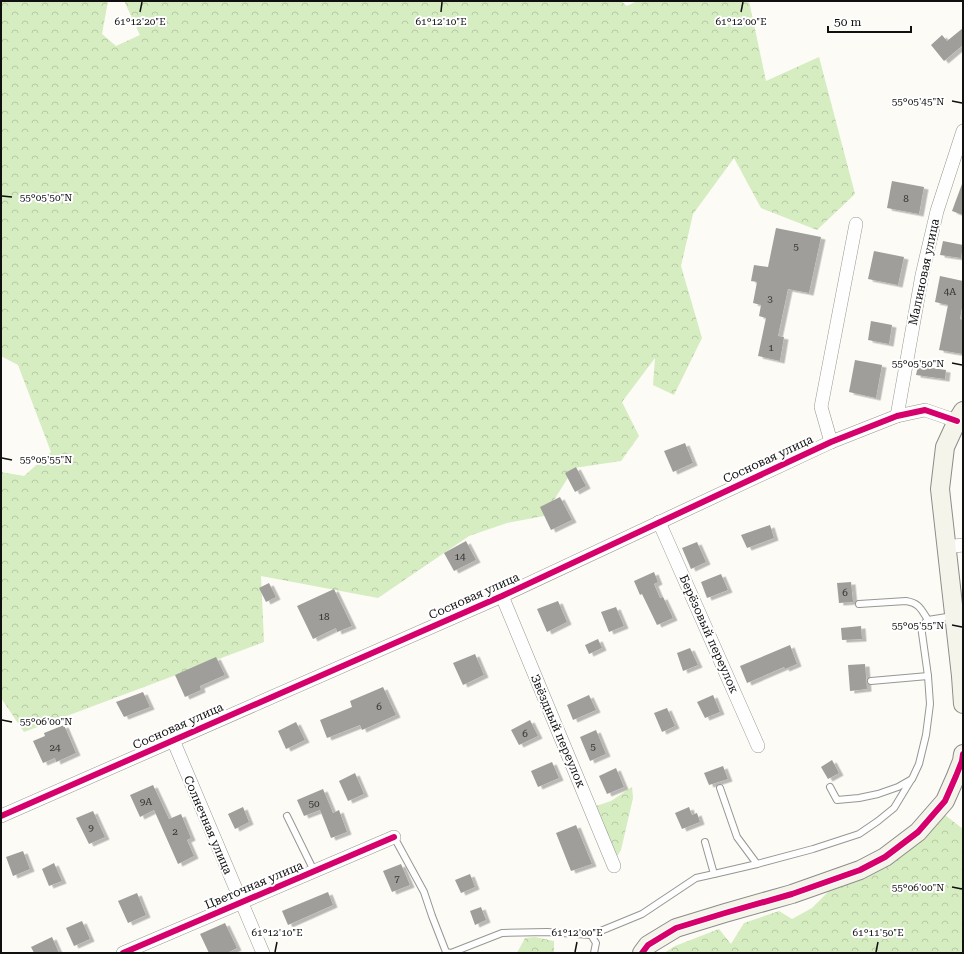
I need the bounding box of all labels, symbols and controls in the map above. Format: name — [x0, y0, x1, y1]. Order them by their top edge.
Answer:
scale bar — [828, 8, 911, 34]
text: 50 m — [834, 15, 861, 29]
text: 61°12'20"E — [114, 16, 166, 27]
text: 61°12'10"E — [415, 16, 467, 27]
text: 61°12'00"E — [715, 16, 767, 27]
text: 55°05'45"N — [892, 96, 944, 107]
text: 55°05'50"N — [20, 192, 72, 203]
house number: 8 — [903, 193, 909, 204]
street label: Малиновая улица — [906, 217, 942, 327]
house number: 5 — [793, 241, 799, 252]
house number: 4А — [944, 286, 956, 297]
house number: 3 — [767, 293, 773, 304]
house number: 1 — [768, 342, 774, 353]
text: 55°05'50"N — [892, 358, 944, 369]
street label: Сосновая улица — [721, 432, 816, 486]
text: 55°05'55"N — [20, 454, 72, 465]
house number: 14 — [454, 551, 466, 562]
street label: Сосновая улица — [427, 570, 522, 622]
street label: Берёзовый переулок — [677, 573, 742, 696]
house number: 6 — [842, 587, 848, 598]
house number: 18 — [318, 611, 330, 622]
text: 55°05'55"N — [892, 620, 944, 631]
street label: Звёздный переулок — [528, 672, 588, 790]
street label: Сосновая улица — [131, 700, 226, 752]
house number: 6 — [376, 701, 382, 712]
text: 55°06'00"N — [20, 716, 72, 727]
house number: 6 — [522, 728, 528, 739]
house number: 5 — [590, 741, 596, 752]
house number: 24 — [49, 742, 61, 753]
street label: Солнечная улица — [181, 773, 235, 877]
house number: 9А — [140, 796, 152, 807]
house number: 50 — [308, 798, 320, 809]
house number: 9 — [88, 822, 94, 833]
house number: 2 — [172, 826, 178, 837]
street label: Цветочная улица — [203, 858, 306, 912]
house number: 7 — [394, 873, 400, 884]
text: 55°06'00"N — [892, 882, 944, 893]
text: 61°12'10"E — [251, 927, 303, 938]
text: 61°12'00"E — [551, 927, 603, 938]
text: 61°11'50"E — [852, 927, 904, 938]

